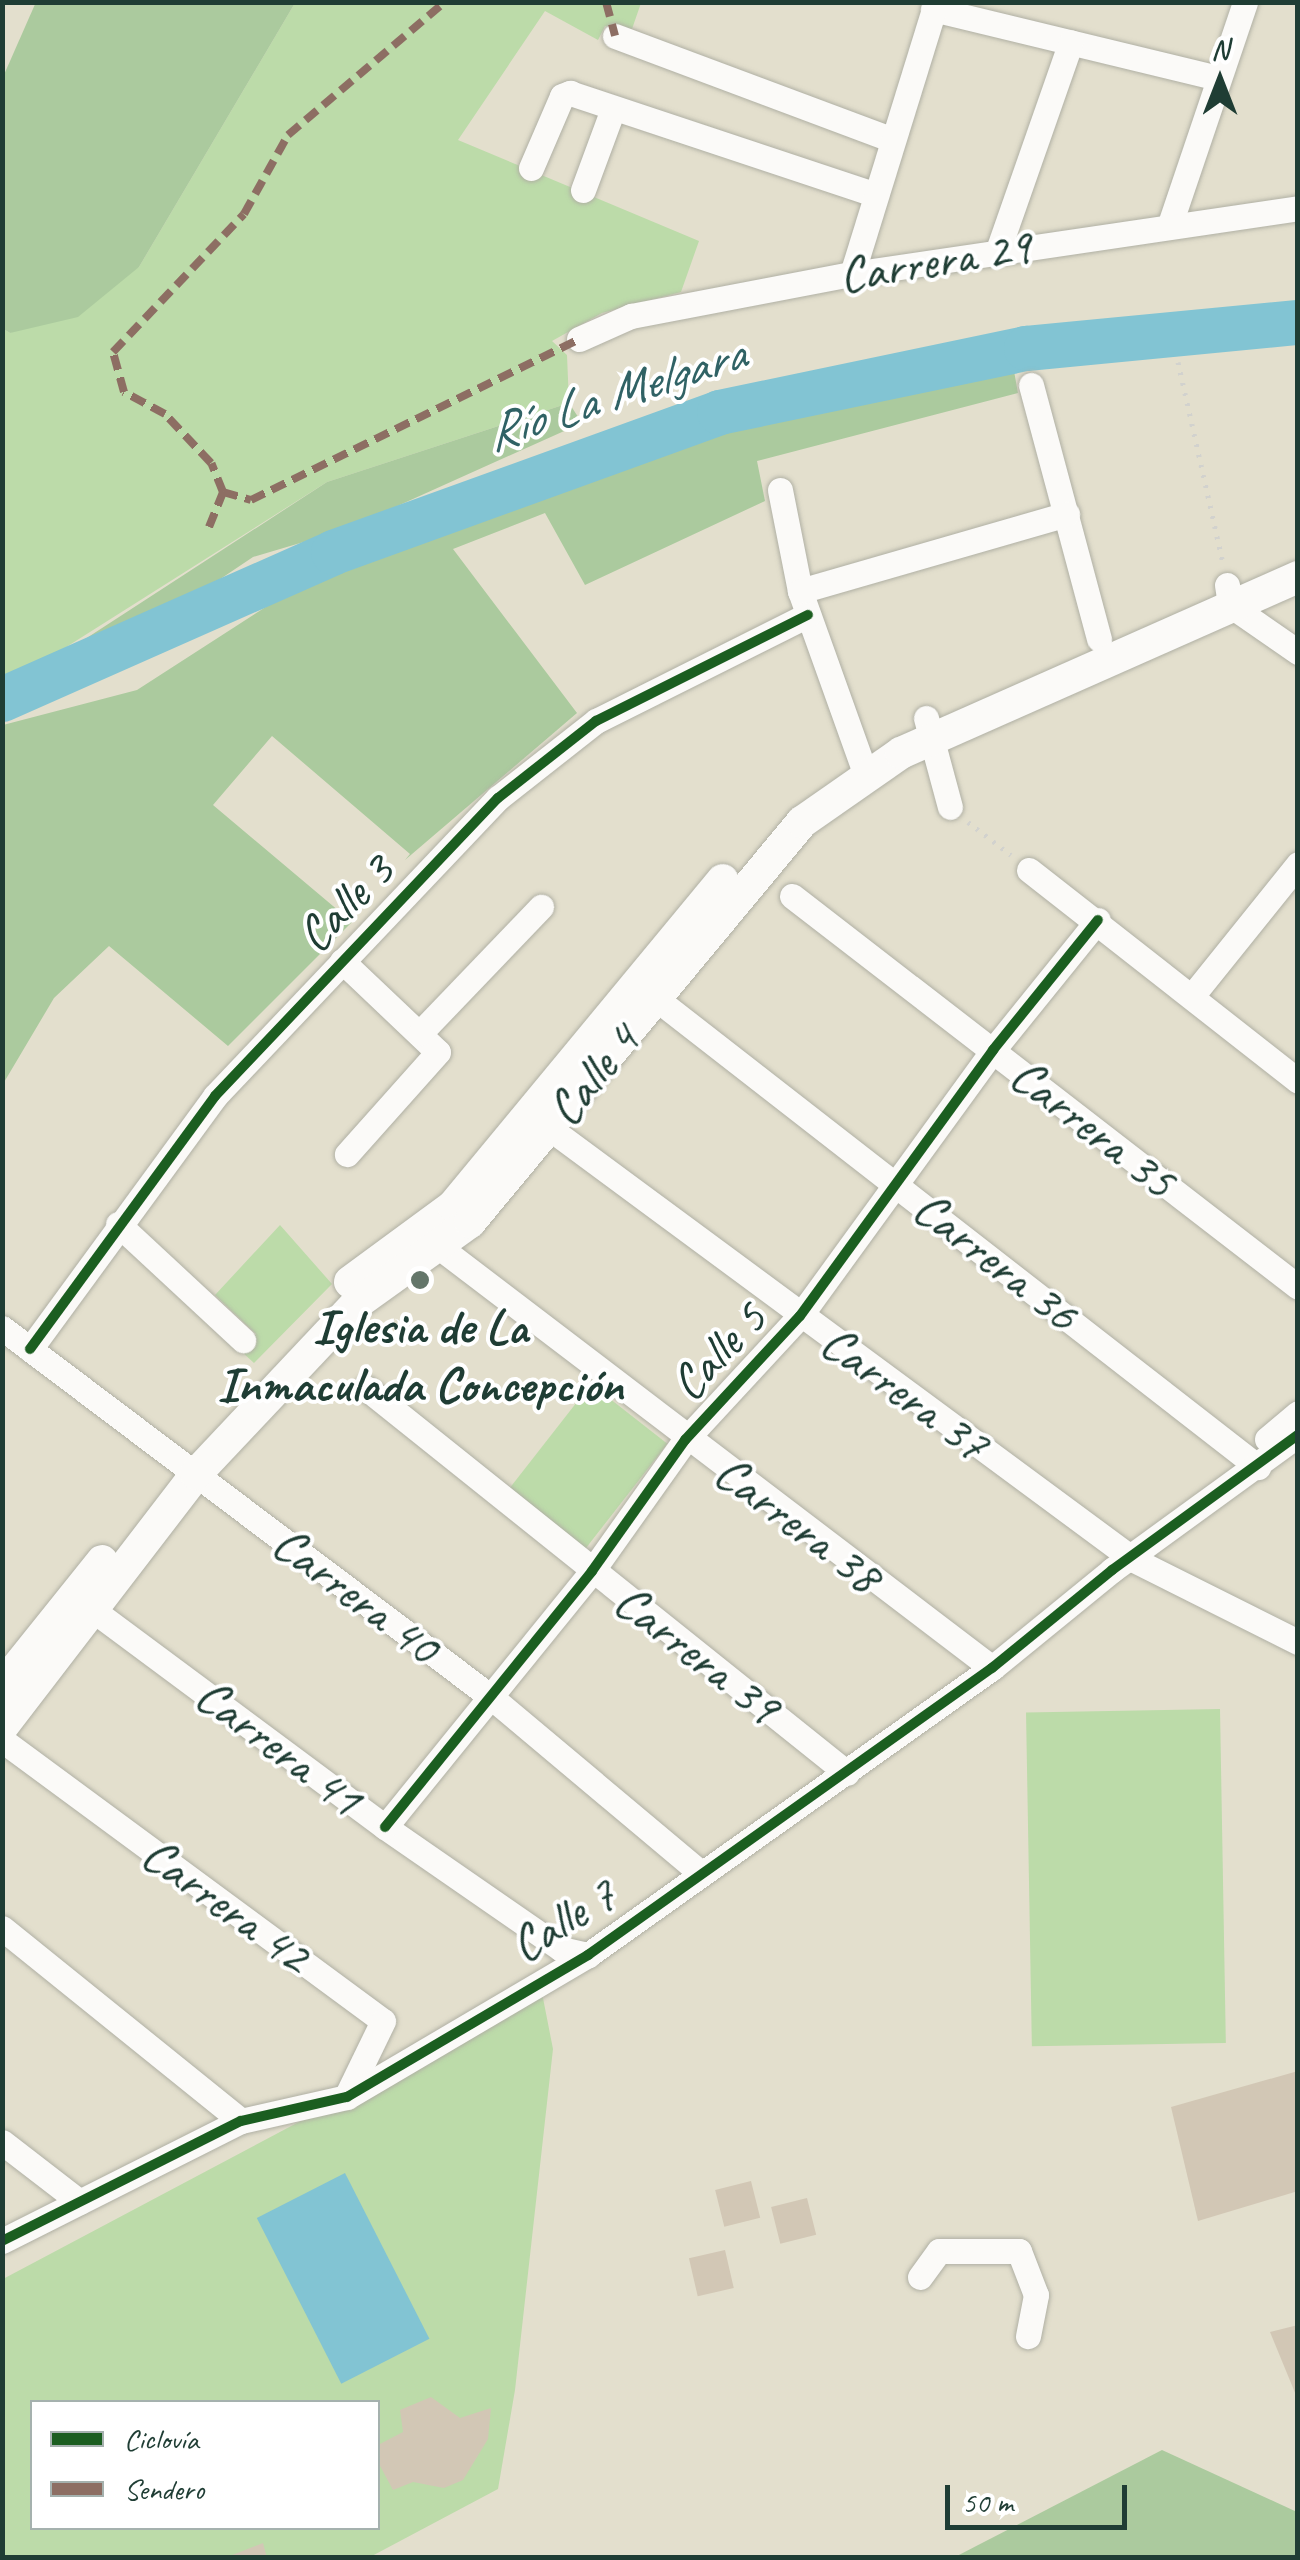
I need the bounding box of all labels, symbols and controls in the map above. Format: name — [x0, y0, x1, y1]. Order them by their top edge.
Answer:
north arrow — [1170, 30, 1270, 130]
text: N — [1211, 32, 1229, 67]
street label: Carrera 29 — [835, 216, 1035, 306]
water label: Río La Melgara — [477, 323, 753, 465]
street label: Calle 3 — [284, 841, 406, 965]
street label: Calle 4 — [534, 1012, 652, 1138]
street label: Carrera 35 — [998, 1045, 1188, 1211]
street label: Carrera 36 — [901, 1178, 1091, 1344]
marker: Iglesia de La Inmaculada Concepción — [409, 1269, 431, 1291]
street label: Calle 5 — [657, 1289, 779, 1413]
place label: Iglesia de La Inmaculada Concepción — [218, 1296, 622, 1414]
street label: Carrera 37 — [809, 1312, 1001, 1474]
street label: Carrera 38 — [703, 1442, 893, 1606]
street label: Carrera 40 — [261, 1513, 451, 1677]
street label: Carrera 39 — [602, 1571, 792, 1737]
street label: Carrera 41 — [184, 1665, 374, 1829]
street label: Carrera 42 — [130, 1824, 322, 1986]
street label: Calle 7 — [499, 1865, 627, 1975]
legend — [30, 2400, 380, 2530]
text: Ciclovía — [124, 2420, 199, 2458]
scale bar — [950, 2465, 1132, 2527]
text: Sendero — [124, 2470, 204, 2508]
text: 50 m — [962, 2483, 1013, 2521]

